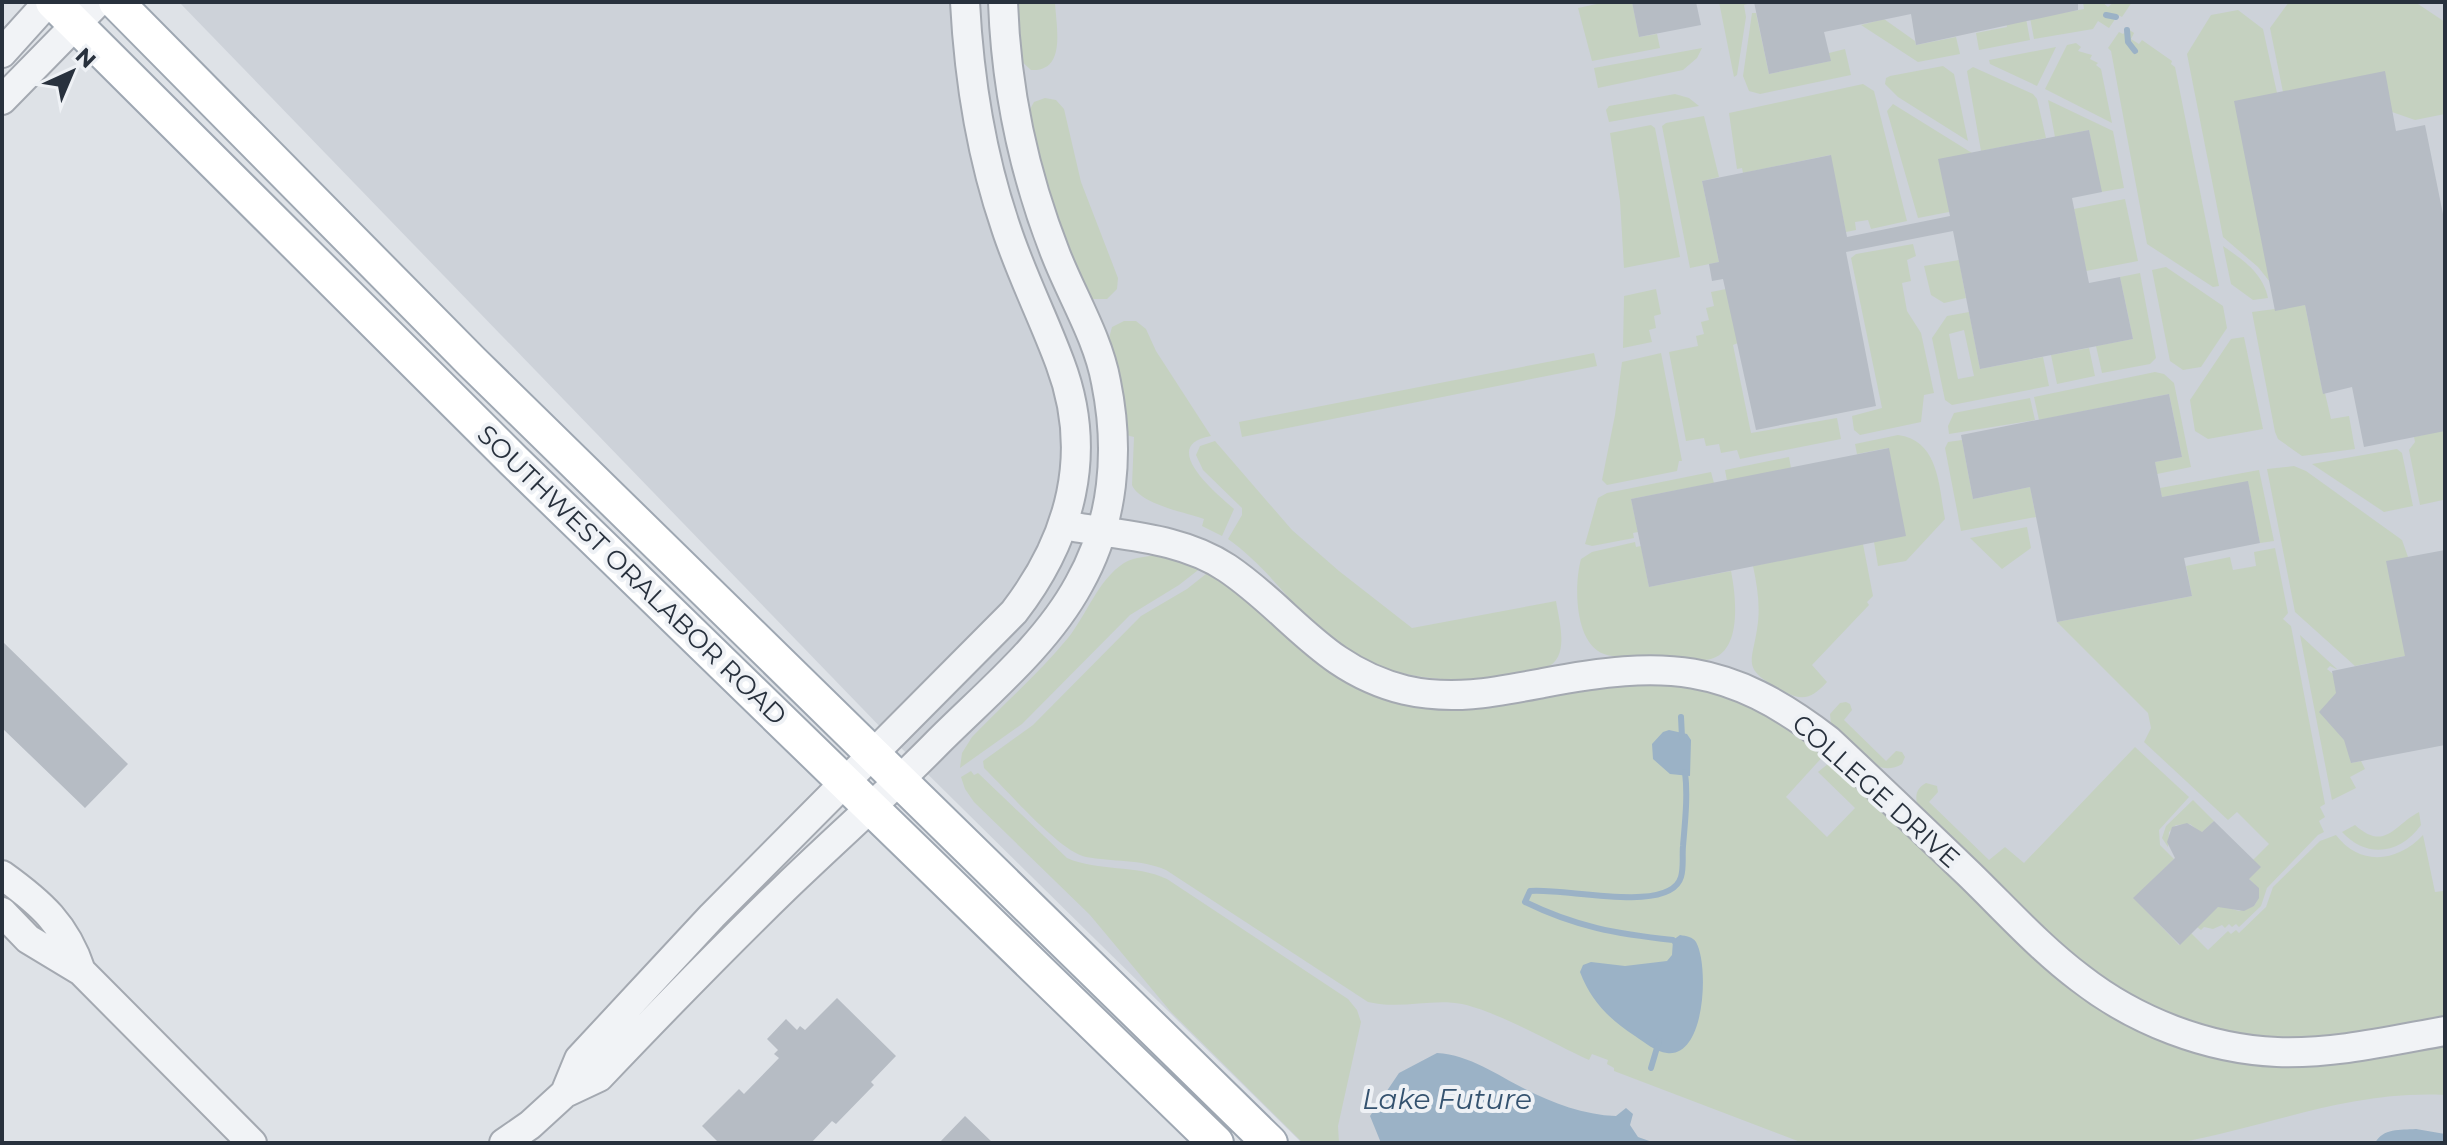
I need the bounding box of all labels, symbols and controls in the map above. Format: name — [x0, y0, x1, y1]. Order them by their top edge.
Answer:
north arrow — [32, 32, 112, 112]
text: N — [70, 42, 101, 74]
street label: SOUTHWEST ORALABOR ROAD — [471, 418, 793, 732]
street label: COLLEGE DRIVE — [1786, 707, 1966, 875]
water label: Lake Future — [1362, 1082, 1532, 1116]

